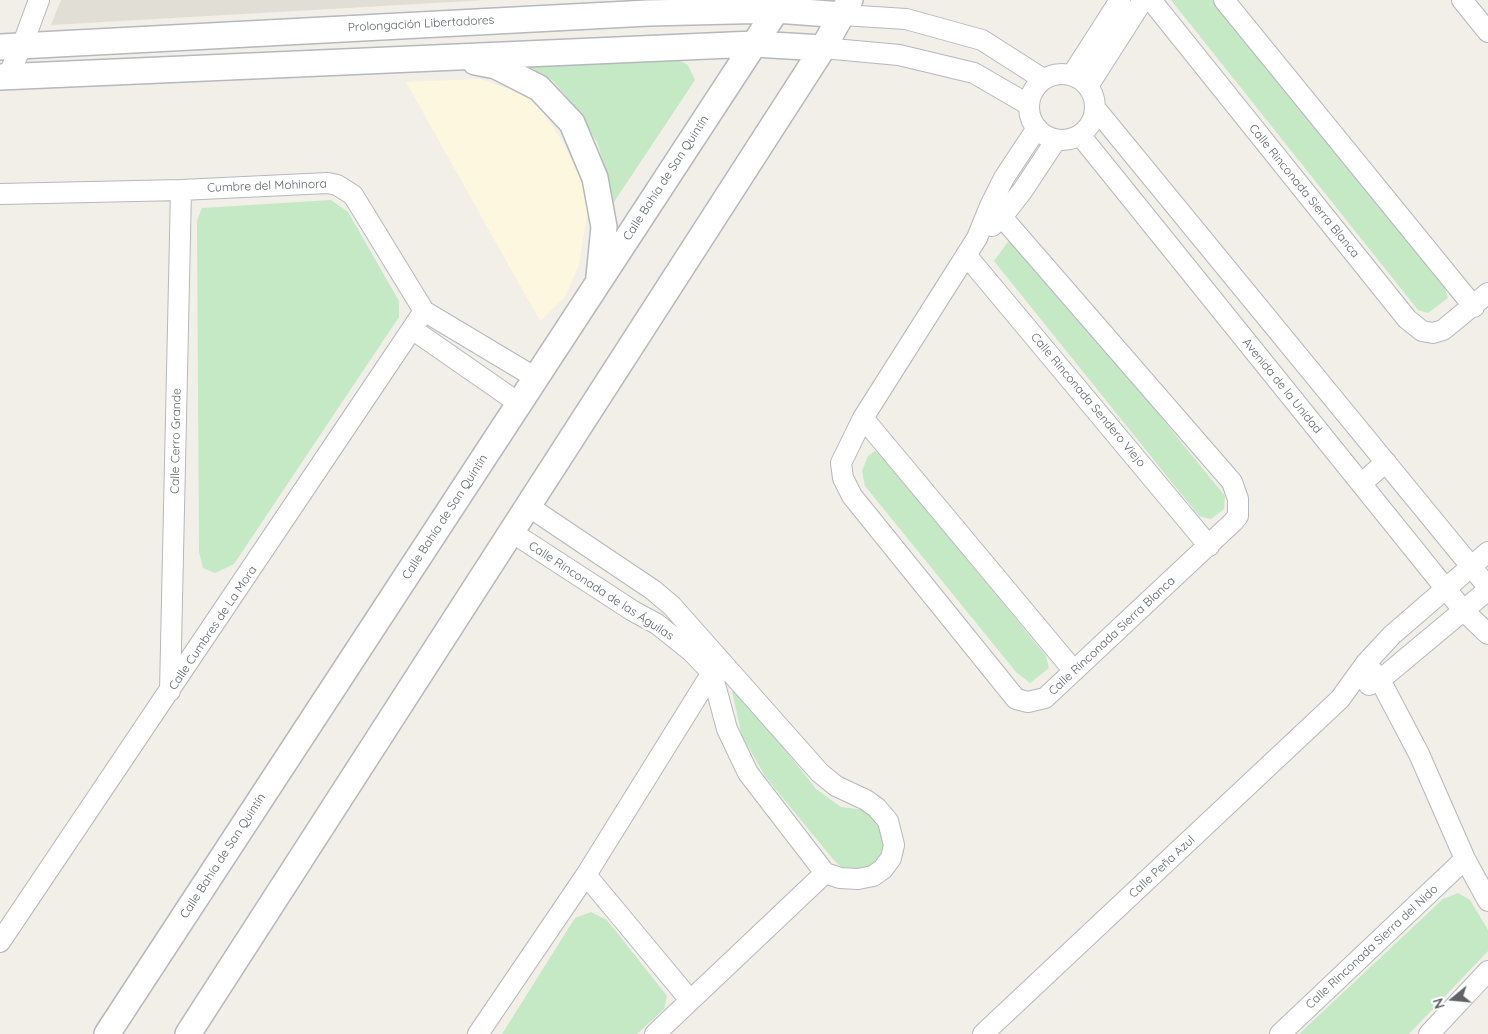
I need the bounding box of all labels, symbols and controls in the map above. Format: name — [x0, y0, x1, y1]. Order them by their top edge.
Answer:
street label: Prolongación Libertadores — [347, 13, 495, 35]
street label: Calle Bahía de San Quintín — [620, 113, 712, 243]
street label: Calle Rinconada Sierra Blanca — [1246, 121, 1362, 261]
street label: Cumbre del Mohinora — [207, 177, 327, 195]
street label: Calle Rinconada Sendero Viejo — [1028, 330, 1148, 470]
street label: Avenida de la Unidad — [1239, 335, 1325, 437]
street label: Calle Cerro Grande — [168, 388, 184, 494]
street label: Calle Bahía de San Quintín — [399, 452, 491, 582]
street label: Calle Rinconada de las Águilas — [526, 539, 676, 643]
street label: Calle Cumbres de La Mora — [166, 563, 260, 693]
street label: Calle Rinconada Sierra Blanca — [1046, 574, 1178, 698]
street label: Calle Bahía de San Quintín — [177, 791, 269, 921]
street label: Calle Peña Azul — [1126, 833, 1198, 901]
street label: Calle Rinconada Sierra del Nido — [1303, 882, 1441, 1012]
north arrow — [1428, 974, 1478, 1024]

